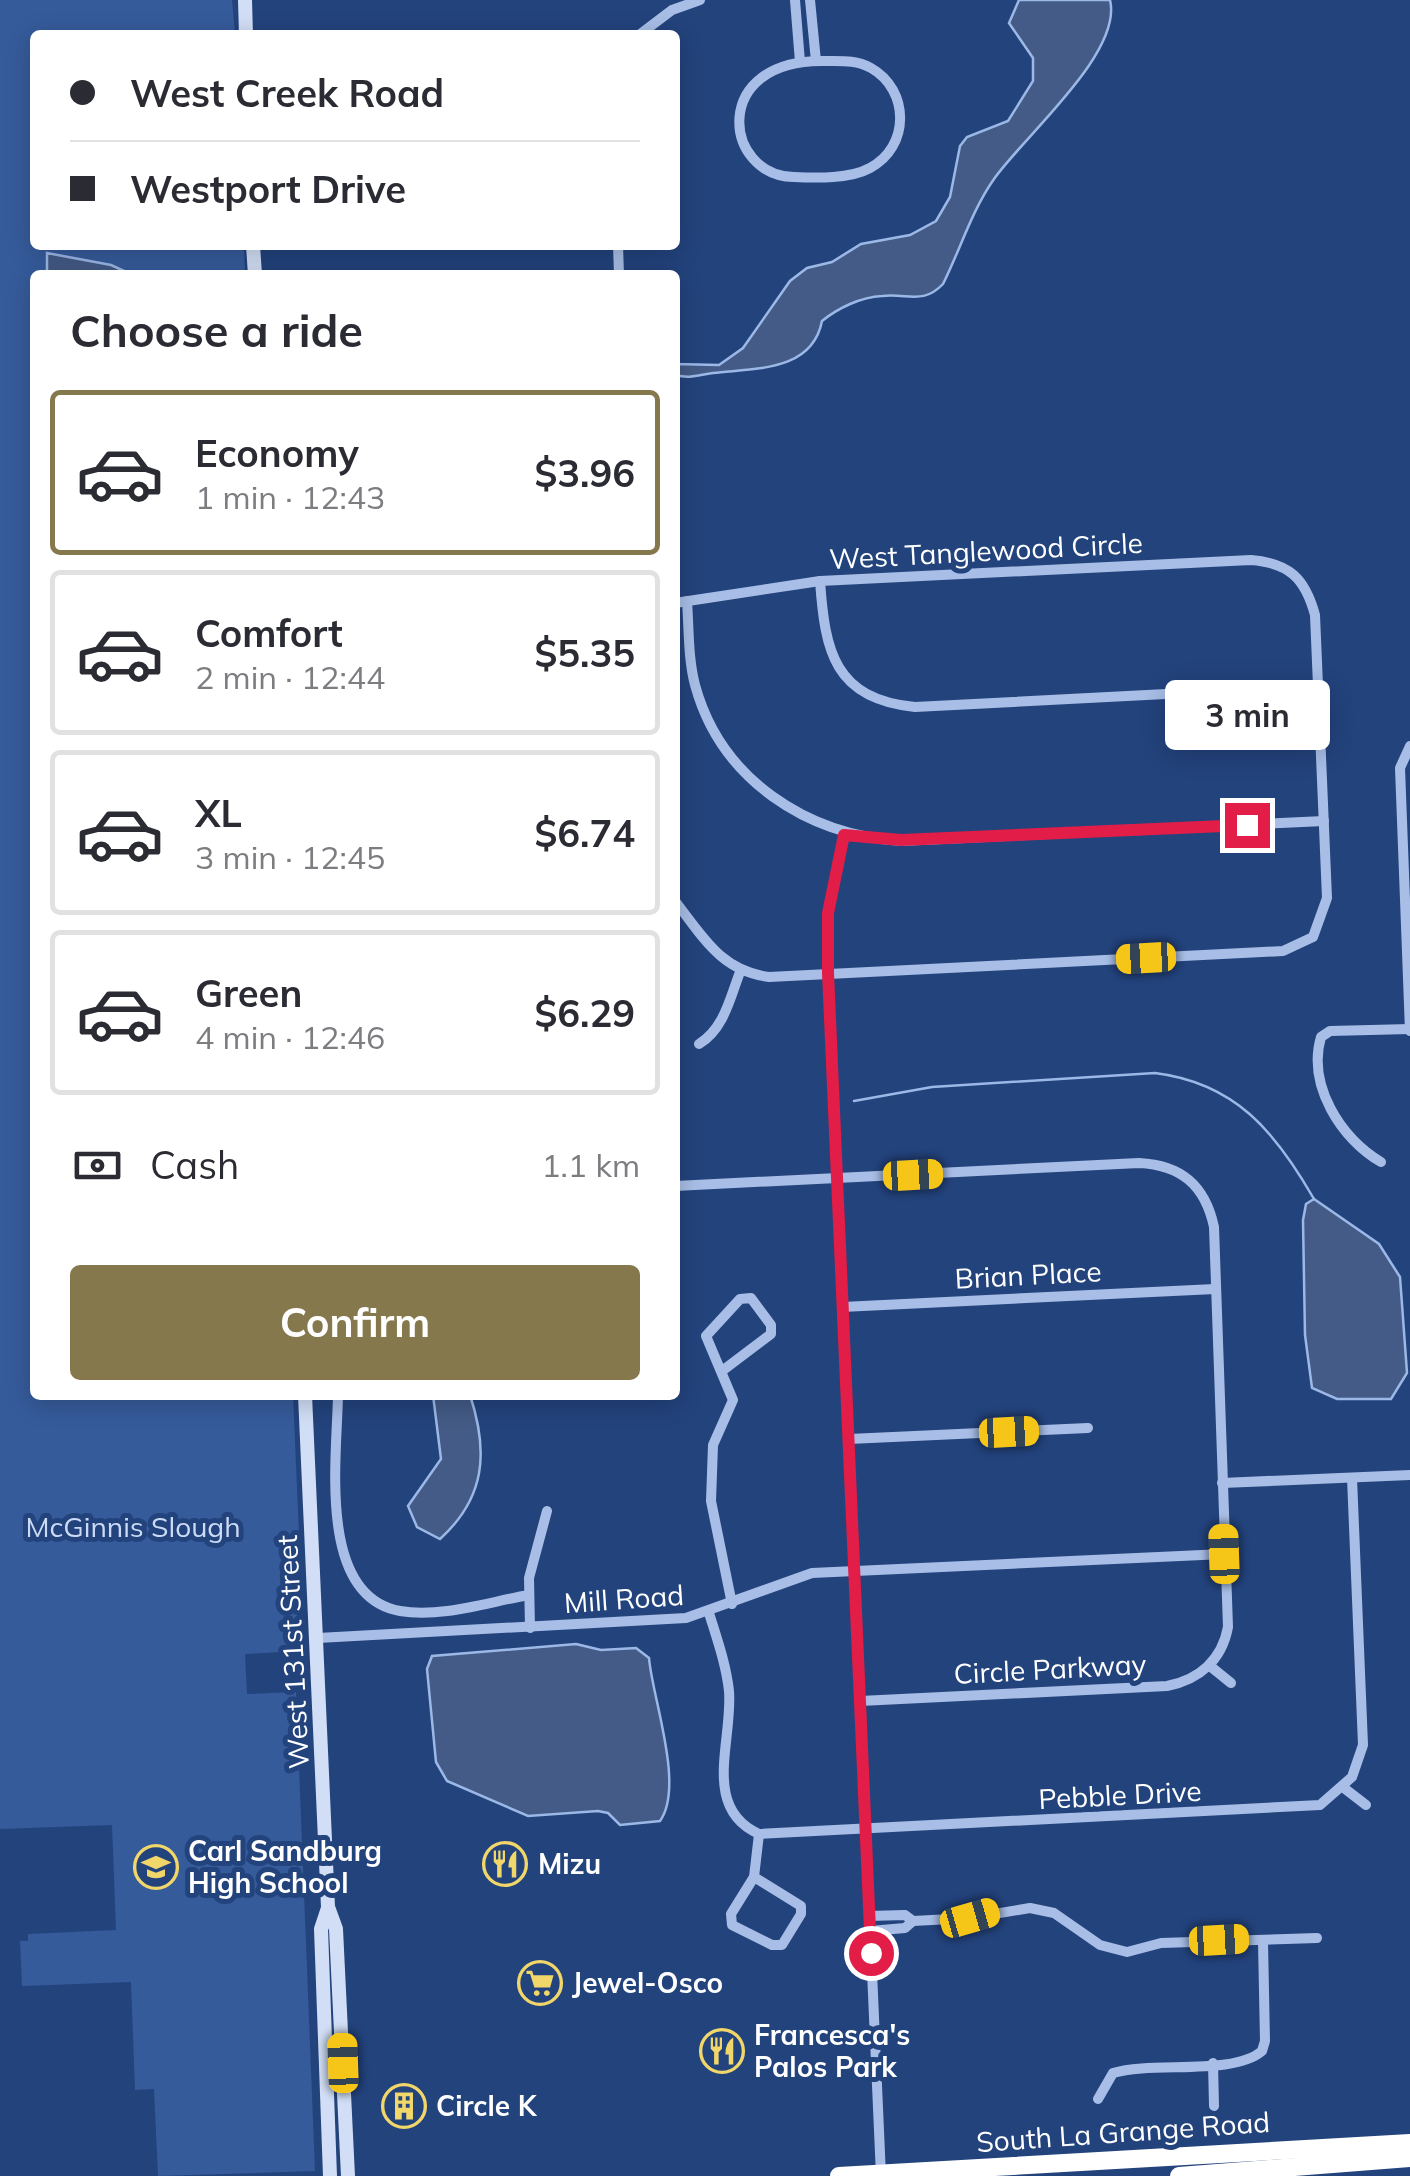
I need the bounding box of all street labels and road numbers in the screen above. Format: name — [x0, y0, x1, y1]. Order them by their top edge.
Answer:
street label: West Tanglewood Circle — [828, 525, 1144, 576]
street label: Brian Place — [954, 1253, 1102, 1296]
street label: West 131st Street — [269, 1534, 316, 1770]
street label: Mill Road — [563, 1577, 685, 1620]
street label: Circle Parkway — [953, 1646, 1147, 1691]
street label: Pebble Drive — [1038, 1773, 1202, 1816]
street label: South La Grange Road — [975, 2104, 1271, 2159]

